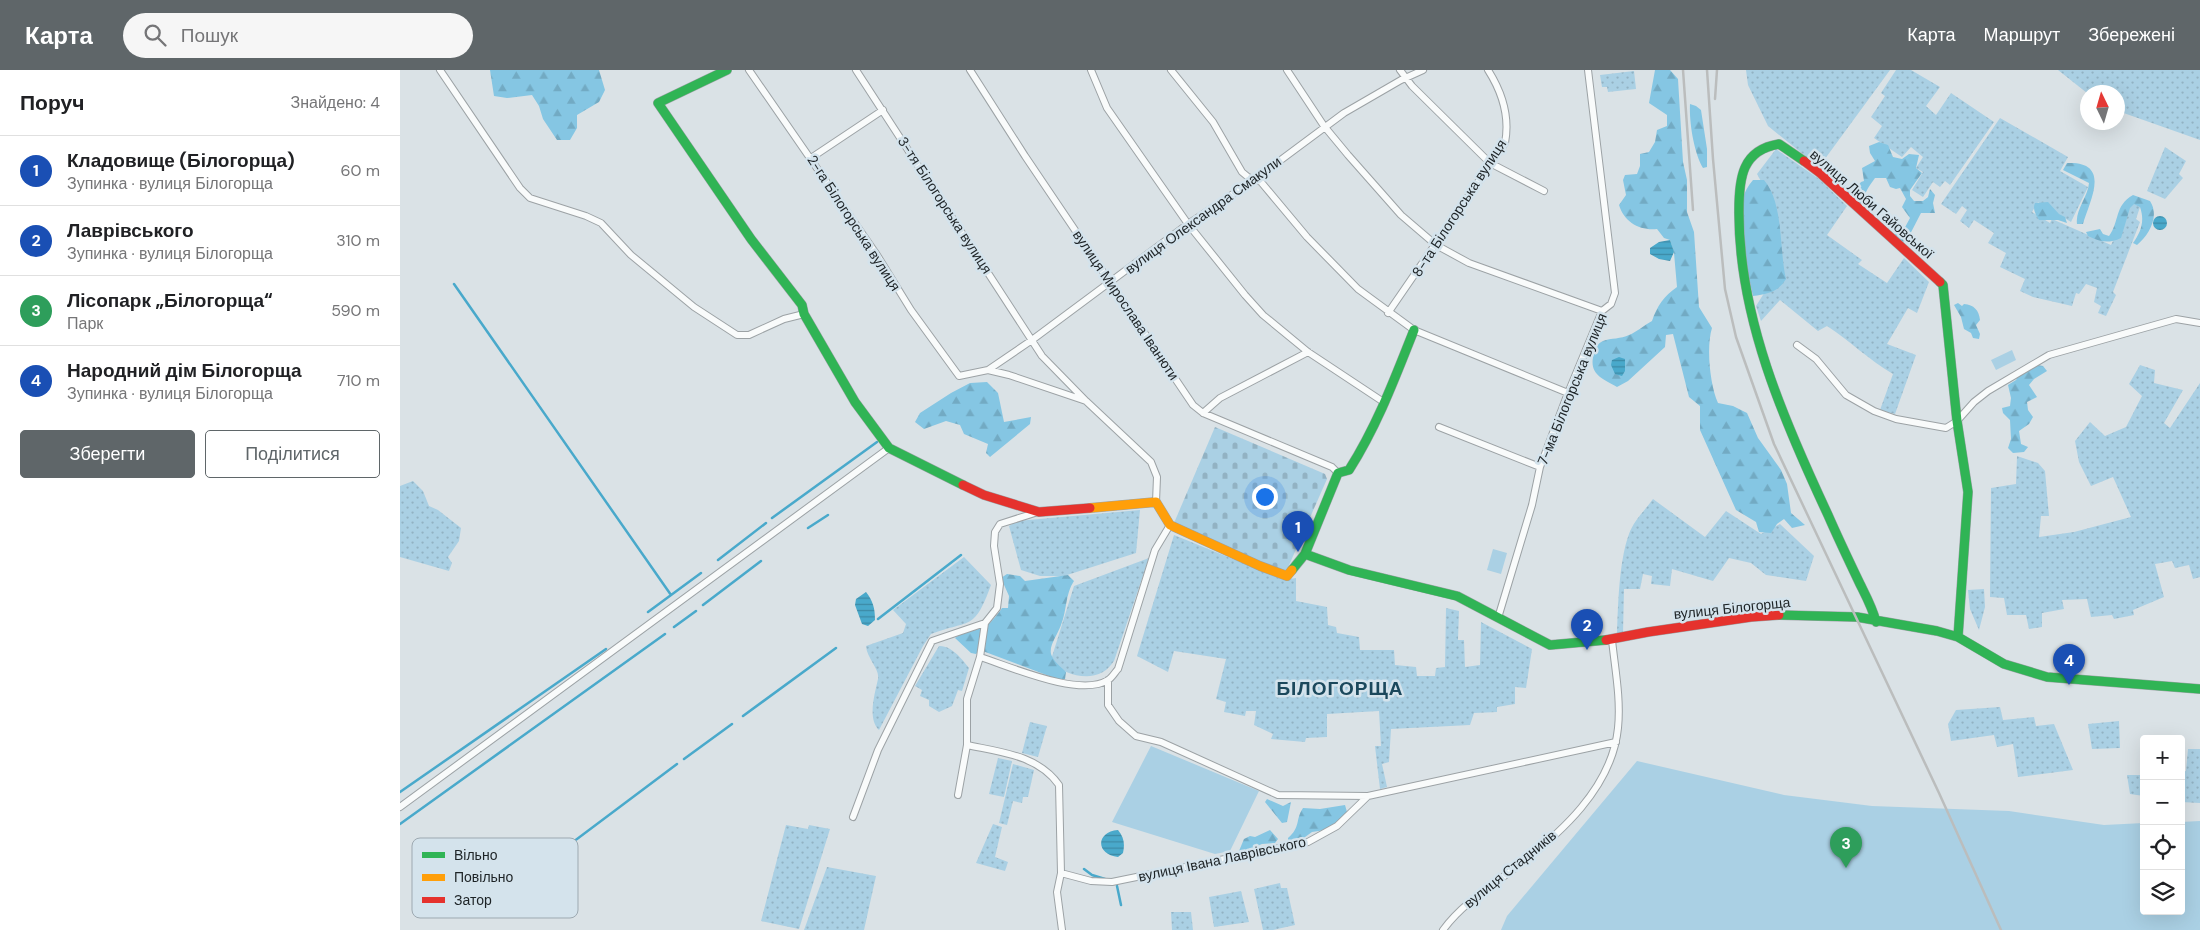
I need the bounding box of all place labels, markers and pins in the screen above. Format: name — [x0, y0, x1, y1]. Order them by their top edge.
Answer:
pin: 1 — [1282, 511, 1314, 552]
pin: 2 — [1571, 609, 1603, 650]
pin: 4 — [2053, 644, 2085, 685]
pin: 3 — [1830, 827, 1862, 868]

